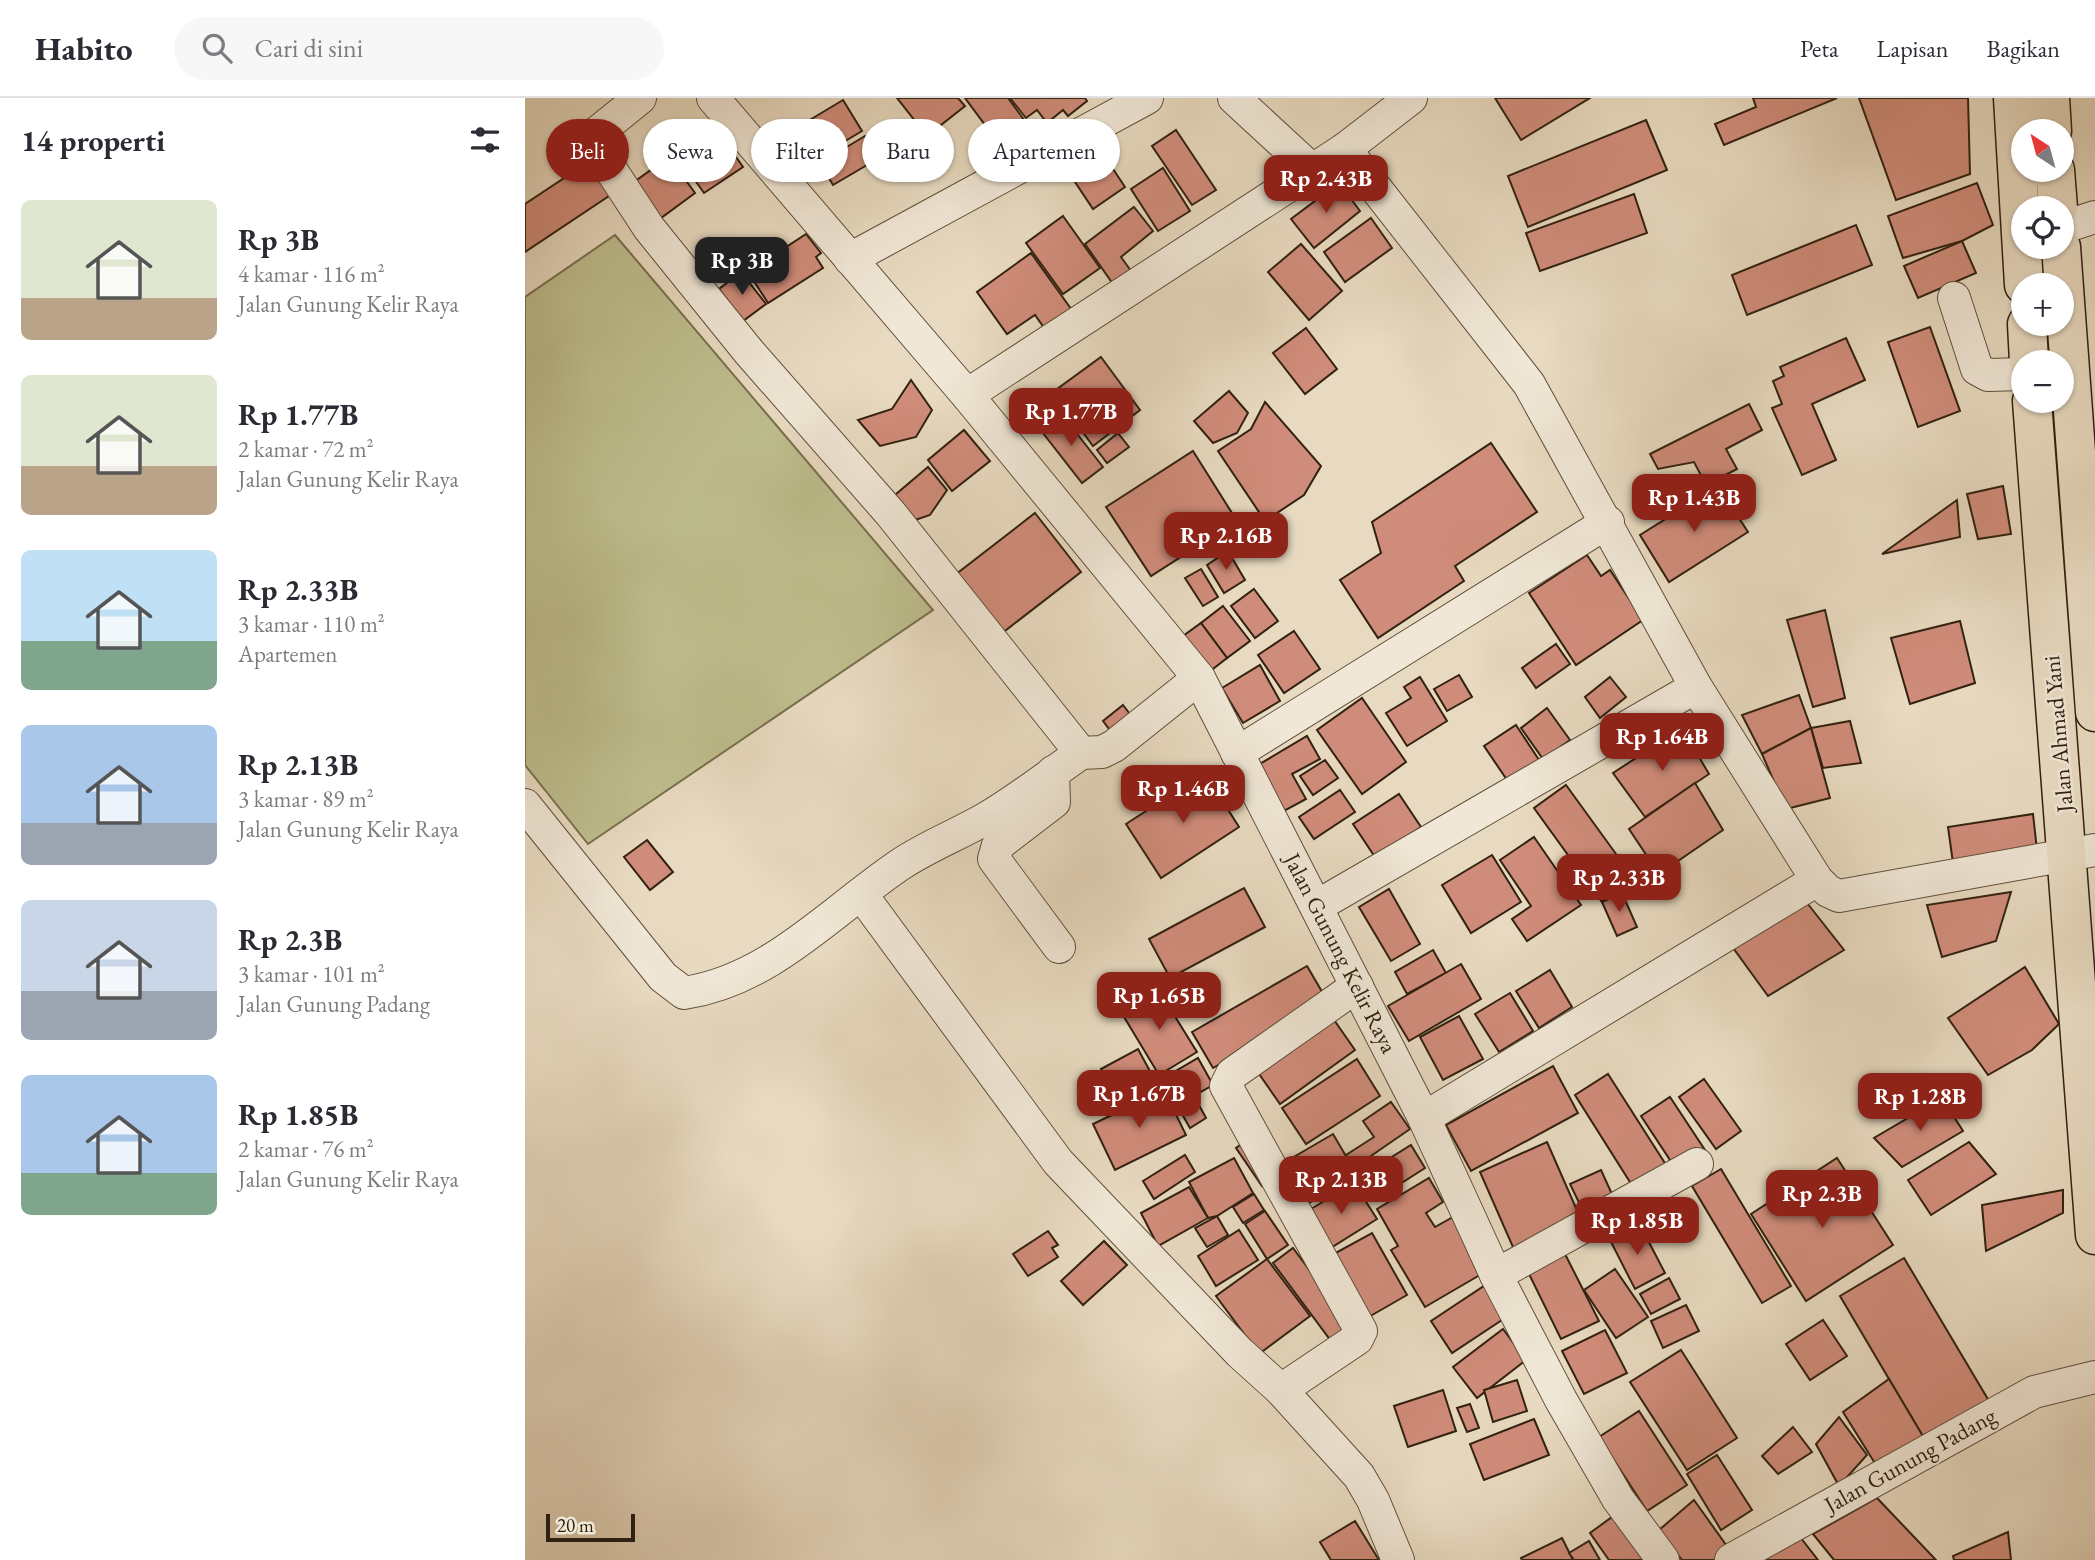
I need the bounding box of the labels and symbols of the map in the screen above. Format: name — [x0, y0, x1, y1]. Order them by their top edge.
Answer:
north arrow — [2011, 119, 2074, 182]
pin: Rp 2.43B — [1254, 156, 1398, 215]
pin: Rp 3B — [693, 238, 791, 297]
pin: Rp 1.77B — [999, 388, 1143, 448]
pin: Rp 1.43B — [1622, 474, 1766, 534]
pin: Rp 2.16B — [1154, 512, 1298, 572]
street label: Jalan Ahmad Yani — [2036, 654, 2080, 816]
pin: Rp 1.64B — [1590, 714, 1734, 773]
pin: Rp 1.46B — [1111, 766, 1255, 825]
street label: Jalan Gunung Kelir Raya — [1277, 846, 1405, 1059]
pin: Rp 2.33B — [1547, 854, 1691, 914]
pin: Rp 1.65B — [1087, 972, 1231, 1032]
pin: Rp 1.67B — [1067, 1070, 1211, 1130]
pin: Rp 1.28B — [1848, 1074, 1992, 1133]
pin: Rp 2.13B — [1269, 1156, 1413, 1216]
pin: Rp 2.3B — [1757, 1170, 1887, 1230]
pin: Rp 1.85B — [1565, 1198, 1709, 1257]
street label: Jalan Gunung Padang — [1817, 1400, 2002, 1521]
scale bar — [546, 1511, 635, 1543]

